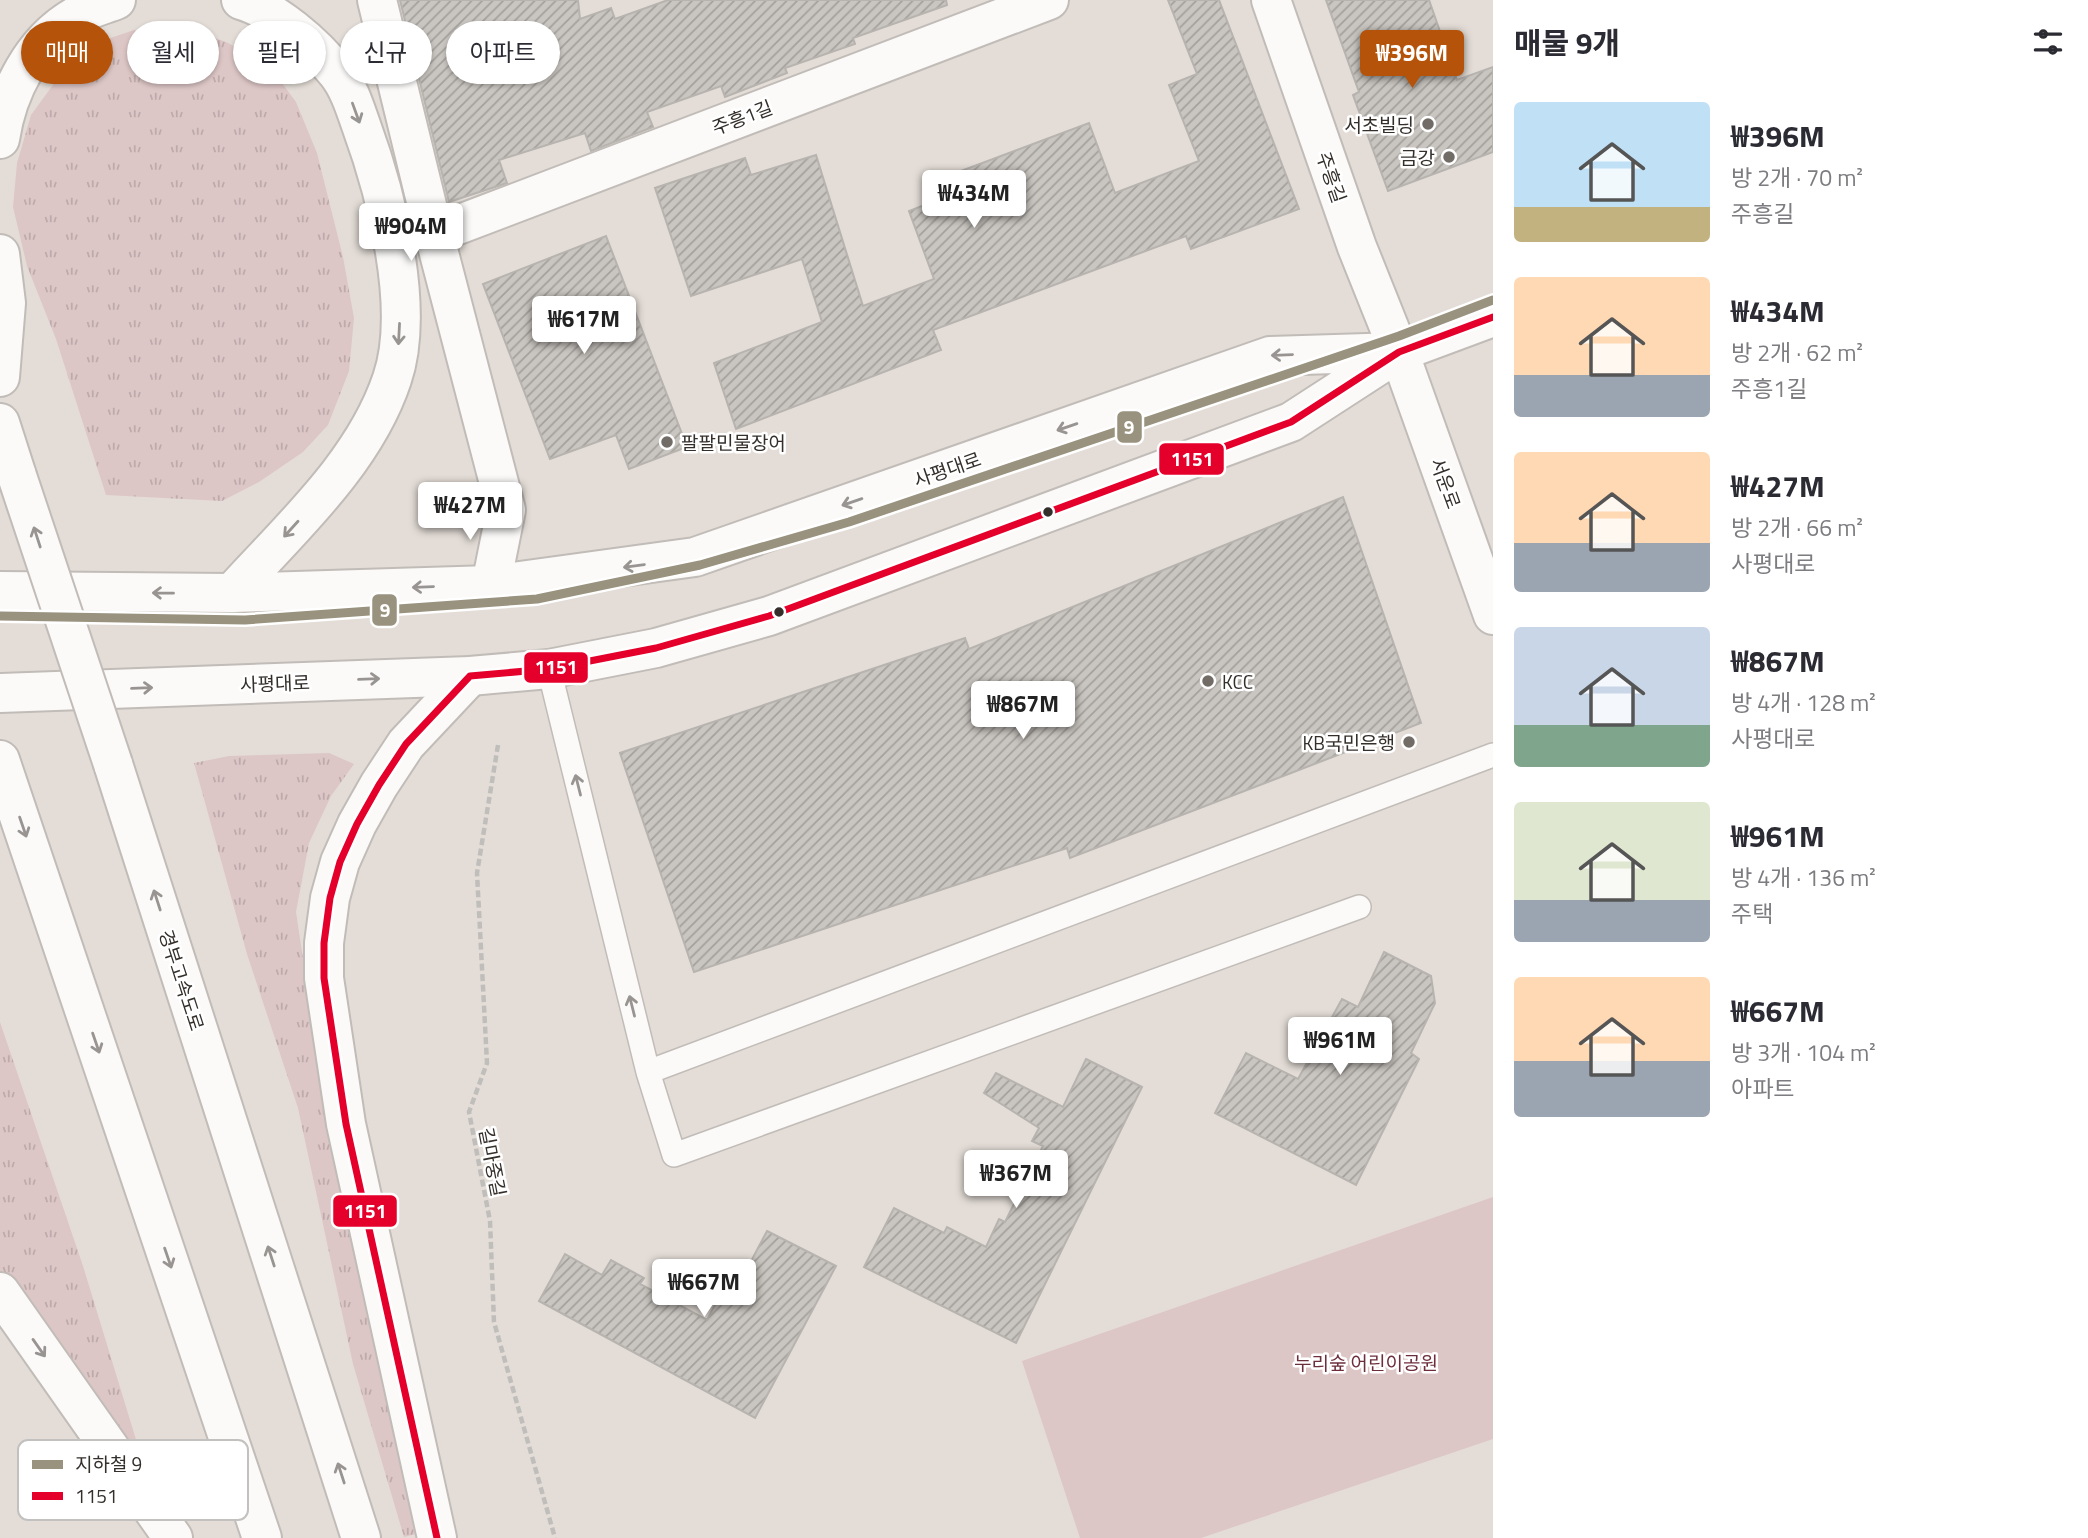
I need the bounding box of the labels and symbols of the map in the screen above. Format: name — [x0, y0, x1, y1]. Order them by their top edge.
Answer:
pin: ₩396M — [1363, 31, 1461, 90]
street label: 주흥1길 — [707, 92, 777, 142]
one-way arrow — [351, 101, 364, 123]
place label: 서초빌딩 — [1344, 110, 1414, 139]
marker: 서초빌딩 — [1420, 116, 1436, 132]
place label: 금강 — [1400, 143, 1435, 172]
street label: 주흥길 — [1310, 147, 1354, 207]
marker: 금강 — [1441, 149, 1457, 165]
pin: ₩434M — [925, 170, 1023, 230]
pin: ₩904M — [362, 204, 460, 263]
pin: ₩617M — [535, 296, 633, 356]
one-way arrow — [392, 323, 405, 345]
one-way arrow — [1271, 349, 1294, 362]
line badge: 9 — [1116, 410, 1143, 444]
text: 9 — [1124, 412, 1134, 441]
one-way arrow — [1056, 422, 1078, 434]
place label: 팔팔민물장어 — [681, 428, 786, 457]
marker: 팔팔민물장어 — [659, 434, 675, 450]
line badge: 1151 — [1158, 442, 1225, 476]
street label: 사평대로 — [909, 444, 985, 494]
text: 1151 — [1171, 444, 1213, 473]
street label: 서운로 — [1423, 453, 1469, 513]
pin: ₩427M — [421, 482, 519, 542]
one-way arrow — [841, 496, 863, 509]
unlabelled marker — [1041, 505, 1055, 519]
one-way arrow — [282, 520, 299, 537]
one-way arrow — [30, 526, 43, 548]
one-way arrow — [624, 559, 646, 572]
one-way arrow — [412, 581, 435, 594]
one-way arrow — [152, 586, 175, 600]
line badge: 9 — [371, 593, 398, 627]
text: 9 — [380, 595, 390, 624]
unlabelled marker — [772, 605, 786, 619]
line badge: 1151 — [523, 651, 589, 684]
text: 1151 — [535, 652, 577, 681]
street label: 사평대로 — [240, 667, 310, 699]
place label: KCC — [1222, 667, 1253, 696]
one-way arrow — [357, 673, 380, 686]
marker: KCC — [1200, 673, 1216, 689]
one-way arrow — [130, 681, 153, 694]
pin: ₩867M — [974, 682, 1072, 741]
place label: KB국민은행 — [1303, 728, 1395, 757]
marker: KB국민은행 — [1401, 734, 1417, 750]
one-way arrow — [570, 774, 584, 797]
one-way arrow — [17, 816, 30, 838]
one-way arrow — [149, 889, 162, 911]
street label: 경부고속도로 — [152, 926, 212, 1034]
one-way arrow — [625, 995, 638, 1018]
pin: ₩961M — [1291, 1018, 1389, 1077]
one-way arrow — [90, 1031, 103, 1053]
street label: 길마중길 — [472, 1125, 514, 1199]
pin: ₩367M — [967, 1150, 1065, 1210]
line badge: 1151 — [332, 1194, 398, 1228]
text: 1151 — [344, 1196, 386, 1225]
one-way arrow — [264, 1246, 276, 1268]
one-way arrow — [162, 1247, 175, 1269]
pin: ₩667M — [655, 1260, 753, 1319]
one-way arrow — [32, 1338, 46, 1357]
park label: 누리숲 어린이공원 — [1294, 1348, 1438, 1377]
legend — [18, 1440, 248, 1520]
text: 지하철 9 — [75, 1449, 142, 1478]
one-way arrow — [333, 1462, 346, 1484]
text: 1151 — [75, 1481, 118, 1510]

